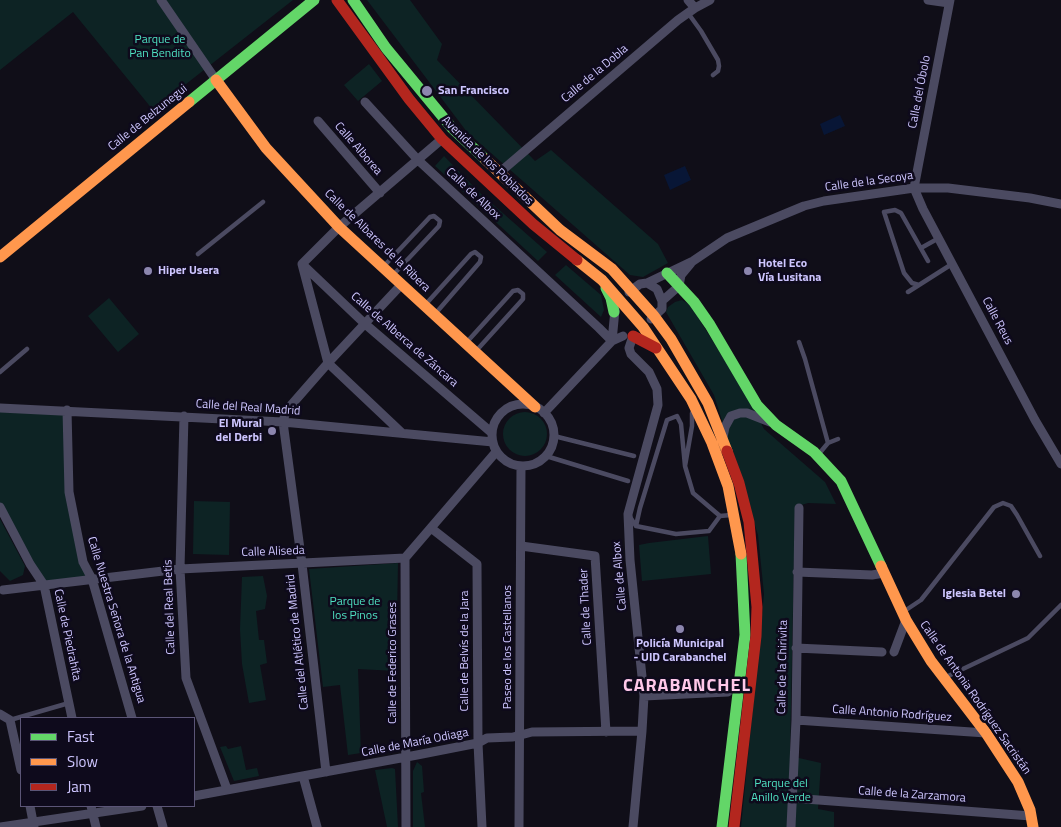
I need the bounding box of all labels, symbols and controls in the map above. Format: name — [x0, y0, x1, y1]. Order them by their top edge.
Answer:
park label: Parque de Pan Bendito — [129, 33, 191, 61]
street label: Calle de la Dobla — [559, 42, 631, 106]
street label: Calle del Óbolo — [906, 54, 934, 130]
street label: Calle de Belzunegui — [106, 82, 190, 154]
marker: San Francisco — [420, 84, 434, 98]
place label: San Francisco — [438, 84, 509, 98]
street label: Avenida de los Poblados — [438, 113, 536, 209]
street label: Calle Alborea — [331, 120, 385, 178]
street label: Calle de Albox — [443, 165, 503, 223]
street label: Calle de la Secoya — [824, 169, 914, 195]
street label: Calle de Albares de la Ribera — [321, 187, 433, 295]
place label: Hotel Eco Vía Lusitana — [758, 257, 821, 285]
place label: Hiper Usera — [158, 264, 219, 278]
marker: Hiper Usera — [142, 265, 154, 277]
marker: Hotel Eco Vía Lusitana — [742, 265, 754, 277]
street label: Calle de Alberca de Záncara — [347, 289, 461, 391]
street label: Calle Reus — [978, 295, 1016, 347]
street label: Calle del Real Madrid — [195, 397, 301, 419]
place label: El Mural del Derbi — [216, 417, 262, 445]
marker: El Mural del Derbi — [266, 425, 278, 437]
street label: Calle Nuestra Señora de la Antigua — [84, 535, 148, 705]
street label: Calle de Albox — [610, 541, 630, 611]
street label: Calle Aliseda — [241, 544, 305, 560]
street label: Calle del Real Betis — [161, 559, 179, 655]
street label: Calle de Thader — [577, 568, 595, 646]
street label: Calle del Atlético de Madrid — [284, 574, 312, 710]
street label: Paseo de los Castellanos — [501, 585, 515, 709]
place label: Iglesia Betel — [942, 587, 1006, 601]
street label: Calle de Piedrahíta — [50, 588, 84, 682]
marker: Iglesia Betel — [1010, 588, 1022, 600]
street label: Calle de Belvís de la Jara — [458, 591, 472, 711]
park label: Parque de los Pinos — [330, 595, 380, 623]
street label: Calle de Federico Grases — [386, 602, 400, 724]
street label: Calle de Antonia Rodríguez Sacristán — [916, 619, 1034, 777]
street label: Calle de la Chirivita — [775, 620, 791, 714]
marker: Policía Municipal - UID Carabanchel — [674, 623, 686, 635]
place label: Policía Municipal - UID Carabanchel — [634, 637, 726, 665]
district label: CARABANCHEL — [622, 676, 752, 698]
street label: Calle Antonio Rodríguez — [832, 703, 952, 725]
legend — [20, 717, 195, 807]
text: Fast — [67, 725, 94, 748]
street label: Calle de María Odiaga — [360, 726, 470, 760]
text: Slow — [67, 750, 98, 773]
text: Jam — [67, 775, 91, 798]
park label: Parque del Anillo Verde — [751, 777, 811, 805]
street label: Calle de la Zarzamora — [858, 784, 966, 806]

